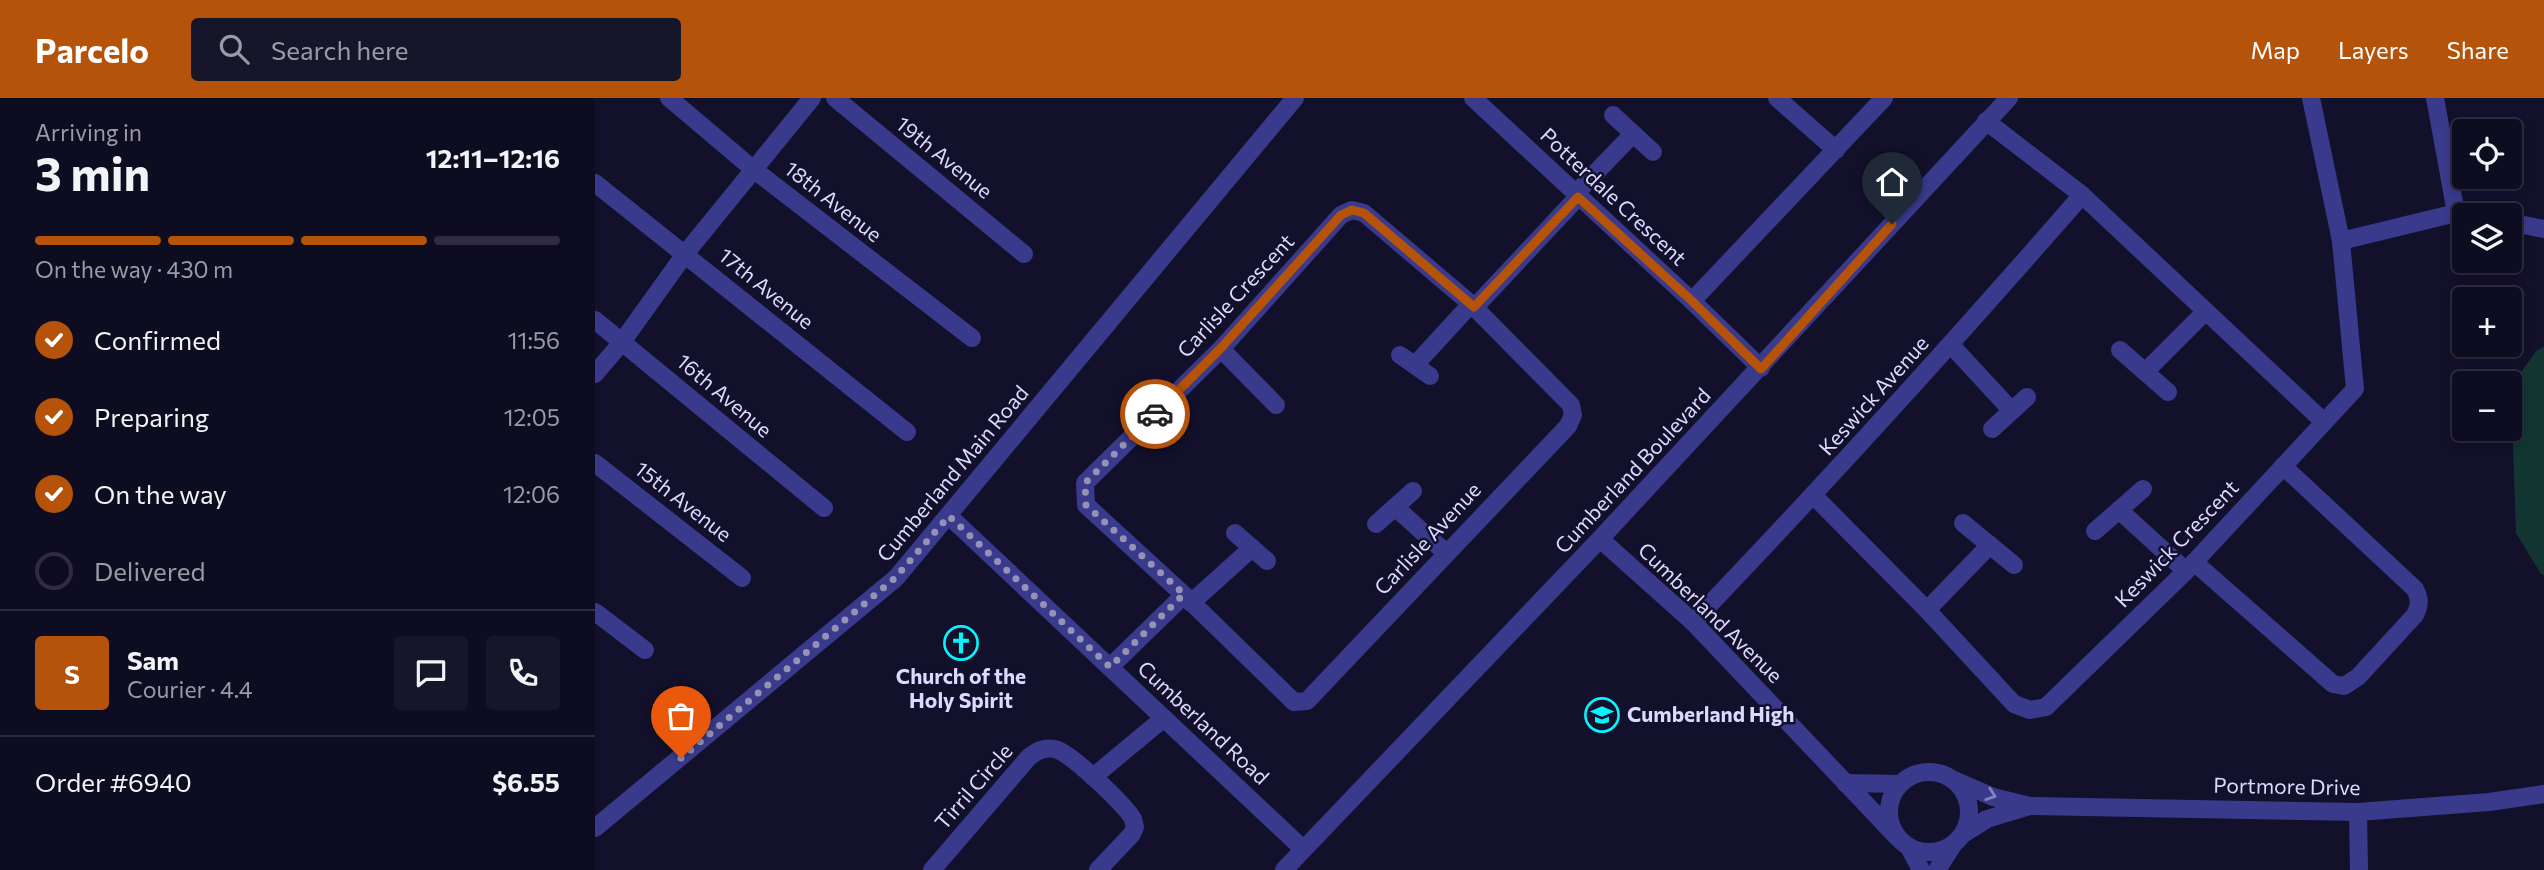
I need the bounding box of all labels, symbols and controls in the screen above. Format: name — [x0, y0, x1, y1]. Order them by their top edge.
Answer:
search box — [191, 18, 681, 81]
text: Parcelo — [35, 29, 149, 70]
icon: search — [215, 30, 253, 68]
text: Search here — [271, 34, 409, 65]
text: Map — [2251, 35, 2300, 64]
text: Layers — [2338, 35, 2409, 64]
text: Share — [2447, 35, 2509, 64]
street label: 19th Avenue — [892, 110, 998, 203]
text: Arriving in — [35, 118, 142, 146]
map controls — [2452, 119, 2522, 441]
button: locate — [2452, 119, 2522, 189]
street label: Potterdale Crescent — [1536, 122, 1692, 270]
text: 12:11–12:16 — [426, 142, 560, 173]
text: 3 min — [35, 144, 150, 200]
pin — [1862, 152, 1922, 224]
street label: 18th Avenue — [780, 155, 887, 247]
icon: home — [1873, 163, 1911, 201]
button: layers — [2452, 203, 2522, 273]
street label: Carlisle Crescent — [1171, 228, 1298, 362]
street label: 17th Avenue — [714, 242, 819, 334]
text: On the way · 430 m — [35, 255, 233, 283]
button: + — [2452, 287, 2522, 357]
icon: check — [35, 321, 73, 359]
text: Confirmed — [94, 324, 221, 355]
text: 11:56 — [508, 326, 560, 354]
street label: Keswick Avenue — [1813, 330, 1933, 460]
street label: 16th Avenue — [672, 348, 778, 442]
button: − — [2452, 371, 2522, 441]
courier — [1120, 379, 1190, 449]
street label: Cumberland Main Road — [871, 380, 1033, 566]
street label: Cumberland Boulevard — [1549, 382, 1715, 558]
icon: car — [1136, 395, 1174, 433]
icon: check — [35, 398, 73, 436]
text: Preparing — [94, 401, 209, 432]
text: 12:05 — [504, 403, 560, 431]
street label: 15th Avenue — [631, 455, 737, 546]
street label: Keswick Crescent — [2109, 474, 2243, 612]
icon: check — [35, 475, 73, 513]
street label: Carlisle Avenue — [1368, 477, 1485, 599]
text: On the way — [94, 478, 227, 509]
text: 12:06 — [503, 480, 560, 508]
street label: Cumberland Avenue — [1634, 537, 1788, 687]
text: Delivered — [94, 555, 205, 586]
church icon: Church of the Holy Spirit — [942, 624, 980, 662]
button: chat — [394, 636, 468, 710]
button: phone — [486, 636, 560, 710]
text: Sam — [127, 644, 179, 675]
street label: Cumberland Road — [1133, 655, 1275, 789]
text: S — [64, 658, 80, 689]
place label: Church of the Holy Spirit — [896, 663, 1026, 712]
text: Courier · 4.4 — [127, 675, 253, 703]
pin — [651, 686, 711, 758]
school or university icon: Cumberland High — [1583, 696, 1621, 734]
icon: bag — [662, 697, 700, 735]
place label: Cumberland High — [1627, 701, 1794, 726]
street label: Tirril Circle — [929, 738, 1017, 834]
text: Order #6940 — [35, 766, 192, 797]
text: $6.55 — [492, 766, 560, 797]
street label: Portmore Drive — [2213, 772, 2361, 799]
one-way arrow — [1984, 787, 1996, 801]

